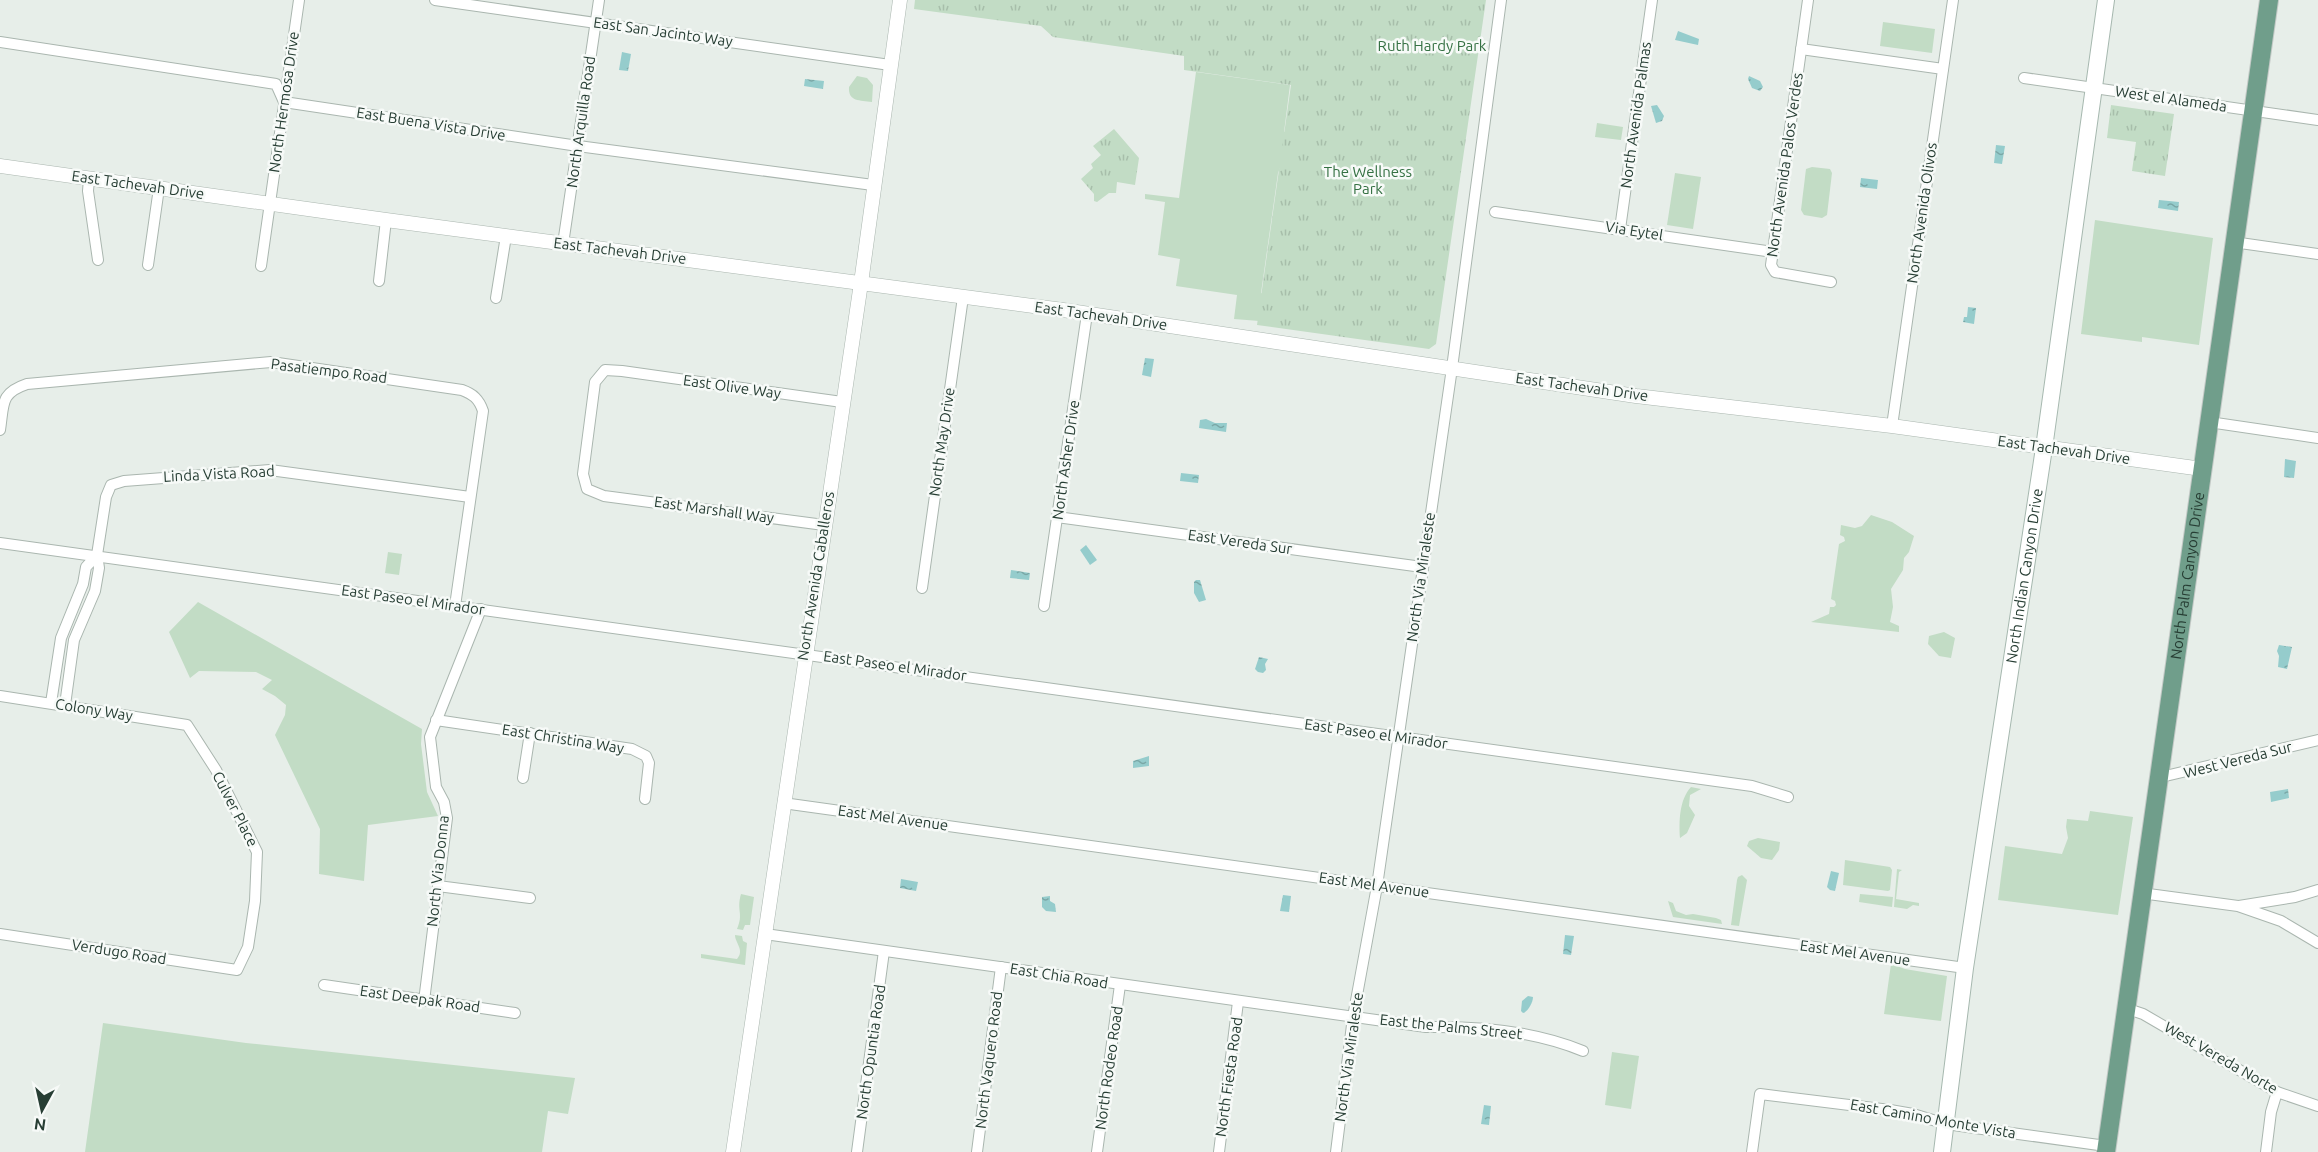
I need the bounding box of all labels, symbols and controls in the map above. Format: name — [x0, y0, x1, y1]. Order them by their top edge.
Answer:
street label: East San Jacinto Way — [592, 13, 734, 50]
street label: North Hermosa Drive — [265, 30, 302, 174]
park label: Ruth Hardy Park — [1378, 37, 1487, 54]
street label: North Avenida Palmas — [1617, 40, 1654, 189]
street label: North Arquilla Road — [563, 55, 598, 189]
street label: North Avenida Palos Verdes — [1763, 72, 1806, 258]
street label: West el Alameda — [2114, 82, 2228, 115]
street label: East Buena Vista Drive — [355, 103, 507, 144]
street label: North Avenida Olivos — [1903, 141, 1940, 284]
park label: The Wellness Park — [1324, 163, 1412, 197]
street label: East Tachevah Drive — [71, 167, 205, 202]
street label: Via Eytel — [1604, 218, 1664, 243]
street label: East Tachevah Drive — [553, 234, 687, 267]
street label: East Tachevah Drive — [1034, 298, 1168, 333]
street label: Pasatiempo Road — [270, 355, 388, 386]
street label: East Tachevah Drive — [1515, 369, 1649, 404]
street label: East Olive Way — [682, 371, 782, 402]
street label: North May Drive — [925, 386, 958, 498]
street label: North Asher Drive — [1049, 399, 1082, 521]
street label: East Tachevah Drive — [1997, 432, 2131, 467]
street label: Linda Vista Road — [163, 462, 275, 485]
street label: North Indian Canyon Drive — [2002, 487, 2046, 664]
street label: North Avenida Caballeros — [794, 490, 837, 662]
street label: North Palm Canyon Drive — [2167, 491, 2207, 660]
street label: East Marshall Way — [653, 493, 775, 526]
street label: North Via Miraleste — [1403, 511, 1438, 643]
street label: East Vereda Sur — [1187, 526, 1294, 557]
street label: East Paseo el Mirador — [340, 581, 486, 618]
street label: East Paseo el Mirador — [822, 647, 968, 684]
street label: Colony Way — [54, 695, 134, 724]
street label: East Paseo el Mirador — [1303, 715, 1449, 752]
street label: East Christina Way — [501, 720, 625, 757]
street label: West Vereda Sur — [2182, 738, 2294, 781]
street label: Culver Place — [209, 768, 262, 849]
street label: East Mel Avenue — [837, 801, 949, 834]
street label: North Via Donna — [423, 814, 452, 928]
street label: East Mel Avenue — [1318, 868, 1430, 901]
street label: Verdugo Road — [70, 936, 168, 967]
street label: East Mel Avenue — [1799, 936, 1911, 969]
street label: East Chia Road — [1009, 959, 1109, 992]
street label: East Deepak Road — [359, 982, 481, 1015]
street label: North Opuntia Road — [853, 983, 888, 1120]
street label: North Vaquero Road — [972, 990, 1005, 1130]
street label: North Via Miraleste — [1331, 991, 1366, 1123]
street label: North Rodeo Road — [1091, 1005, 1126, 1131]
street label: East the Palms Street — [1379, 1011, 1523, 1042]
street label: North Fiesta Road — [1212, 1016, 1245, 1138]
street label: West Vereda Norte — [2161, 1018, 2281, 1097]
north arrow — [12, 1080, 72, 1140]
street label: East Camino Monte Vista — [1849, 1096, 2017, 1141]
text: N — [33, 1115, 47, 1135]

